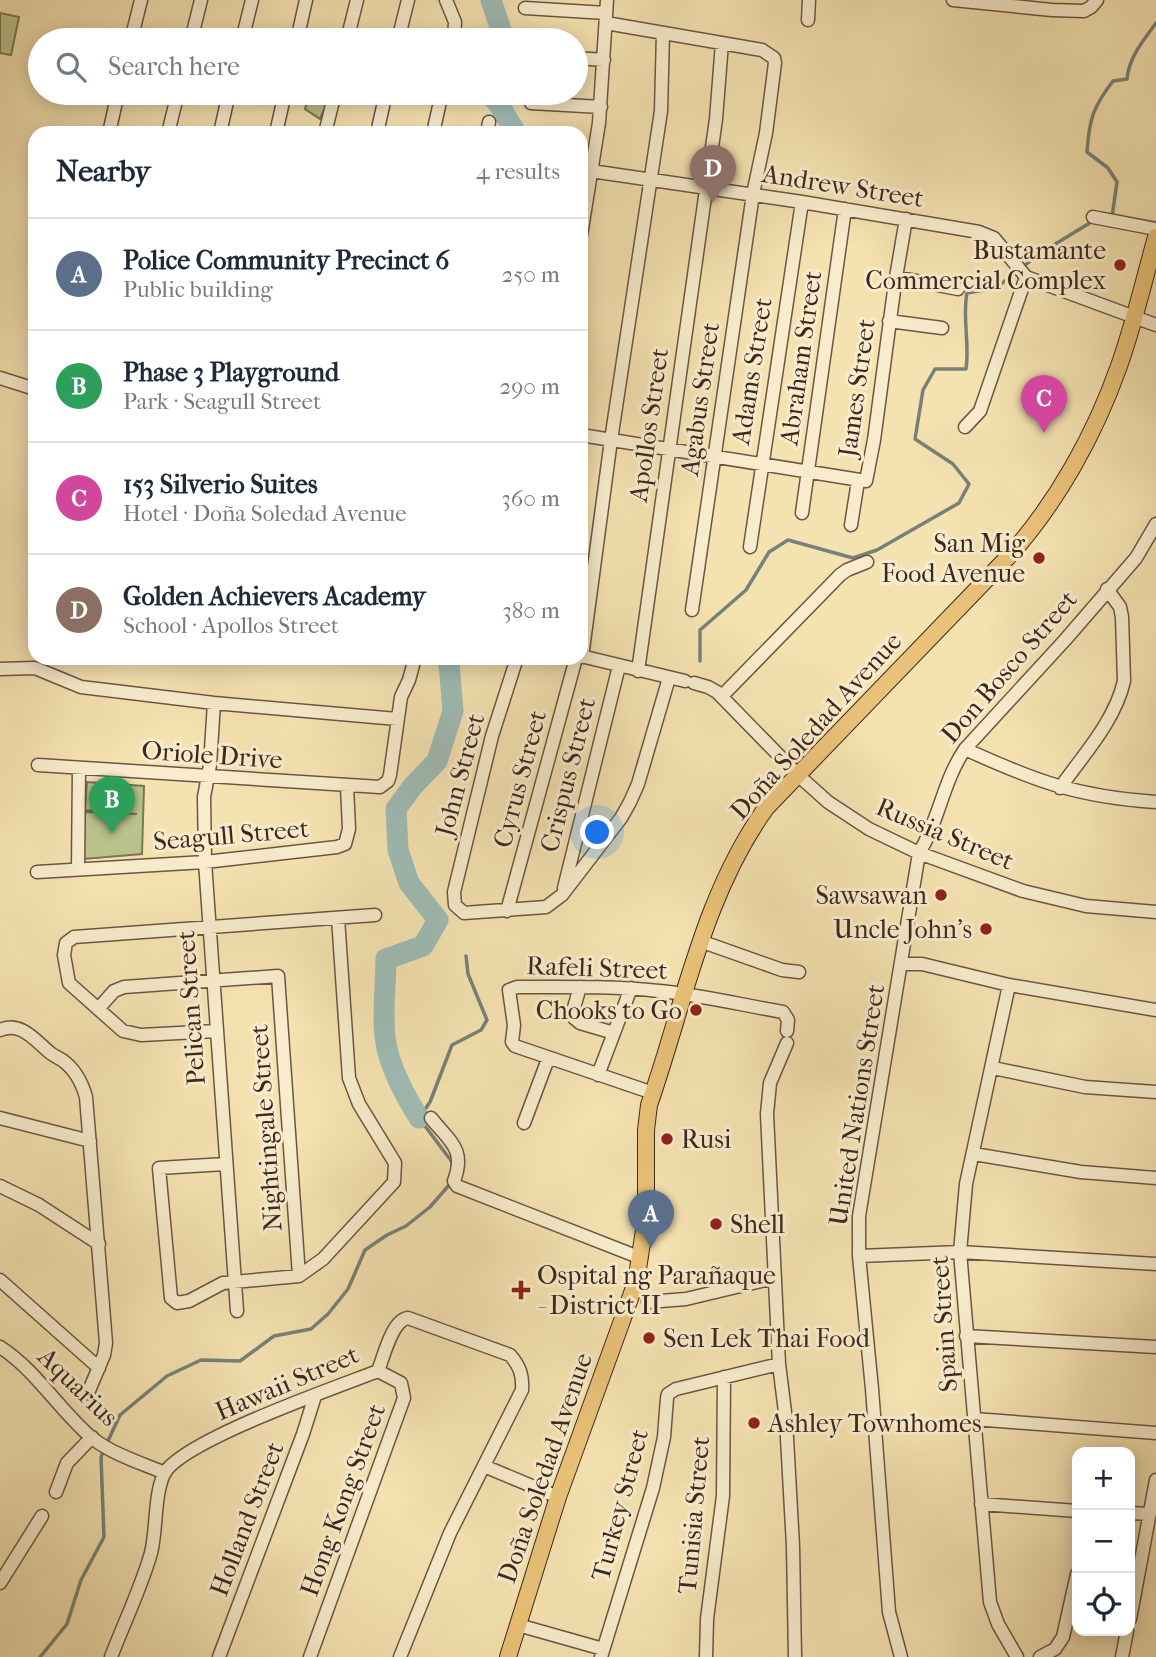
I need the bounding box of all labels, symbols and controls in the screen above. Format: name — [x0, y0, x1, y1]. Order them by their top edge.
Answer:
search box — [28, 28, 588, 105]
icon: search — [52, 48, 90, 86]
text: Search here — [108, 51, 240, 82]
pin: D — [690, 145, 736, 203]
text: Nearby — [56, 154, 151, 189]
text: 4 results — [476, 158, 560, 185]
street label: Andrew Street — [759, 158, 927, 214]
place label: Bustamante Commercial Complex — [865, 235, 1106, 296]
text: Police Community Precinct 6 — [123, 245, 449, 276]
marker: Bustamante Commercial Complex — [1112, 257, 1128, 273]
text: A — [72, 261, 86, 288]
text: 250 m — [502, 261, 560, 288]
street label: Abraham Street — [773, 268, 829, 448]
text: Public building — [123, 276, 273, 303]
street label: Adams Street — [725, 295, 779, 448]
street label: James Street — [832, 316, 882, 461]
street label: Agabus Street — [674, 320, 726, 479]
street label: Apollos Street — [623, 345, 675, 505]
text: Phase 3 Playground — [123, 357, 339, 388]
text: B — [72, 373, 86, 400]
text: 290 m — [499, 373, 560, 400]
pin: C — [1021, 375, 1067, 433]
text: Park · Seagull Street — [123, 388, 321, 415]
text: 153 Silverio Suites — [123, 469, 317, 500]
text: C — [71, 485, 87, 512]
text: 360 m — [501, 485, 560, 512]
text: Hotel · Doña Soledad Avenue — [123, 500, 407, 527]
place label: San Mig Food Avenue — [881, 528, 1026, 589]
marker: San Mig Food Avenue — [1031, 550, 1047, 566]
text: Golden Achievers Academy — [123, 581, 426, 612]
street label: Don Bosco Street — [934, 584, 1084, 750]
text: D — [70, 597, 88, 624]
text: 380 m — [502, 597, 560, 624]
text: School · Apollos Street — [123, 612, 339, 639]
street label: Doña Soledad Avenue — [724, 626, 908, 826]
street label: Crispus Street — [534, 694, 602, 856]
street label: Cyrus Street — [487, 706, 553, 851]
street label: John Street — [428, 709, 491, 842]
street label: Oriole Drive — [141, 735, 284, 775]
pin: B — [89, 776, 135, 834]
street label: Russia Street — [872, 791, 1019, 877]
street label: Seagull Street — [152, 813, 311, 857]
your location — [580, 815, 614, 849]
place label: Sawsawan — [815, 880, 927, 911]
marker: Sawsawan — [933, 887, 949, 903]
place label: Uncle John's — [833, 914, 972, 945]
marker: Uncle John's — [978, 921, 994, 937]
street label: Pelican Street — [170, 929, 212, 1087]
street label: Rafeli Street — [526, 950, 669, 986]
street label: United Nations Street — [823, 981, 892, 1228]
place label: Chooks to Go — [536, 995, 682, 1026]
marker: Chooks to Go — [688, 1002, 704, 1018]
street label: Nightingale Street — [243, 1023, 289, 1232]
place label: Rusi — [681, 1124, 732, 1155]
marker: Rusi — [659, 1131, 675, 1147]
pin: A — [628, 1190, 674, 1248]
place label: Shell — [730, 1209, 785, 1240]
marker: Shell — [708, 1216, 724, 1232]
street label: Spain Street — [924, 1254, 964, 1393]
place label: Ospital ng Parañaque - District II — [537, 1260, 776, 1321]
marker: Ospital ng Parañaque - District II — [511, 1280, 531, 1300]
place label: Sen Lek Thai Food — [663, 1323, 871, 1354]
marker: Sen Lek Thai Food — [641, 1330, 657, 1346]
street label: Hawaii Street — [211, 1339, 364, 1427]
street label: Aquarius — [31, 1340, 125, 1433]
street label: Doña Soledad Avenue — [491, 1349, 599, 1587]
street label: Hong Kong Street — [294, 1399, 392, 1600]
place label: Ashley Townhomes — [767, 1408, 982, 1439]
marker: Ashley Townhomes — [746, 1415, 762, 1431]
street label: Turkey Street — [585, 1425, 655, 1584]
street label: Tunisia Street — [672, 1434, 716, 1595]
street label: Holland Street — [203, 1437, 291, 1601]
map controls — [1072, 1447, 1135, 1636]
button: + — [1072, 1447, 1135, 1510]
button: − — [1072, 1510, 1135, 1573]
button: locate — [1072, 1573, 1135, 1636]

